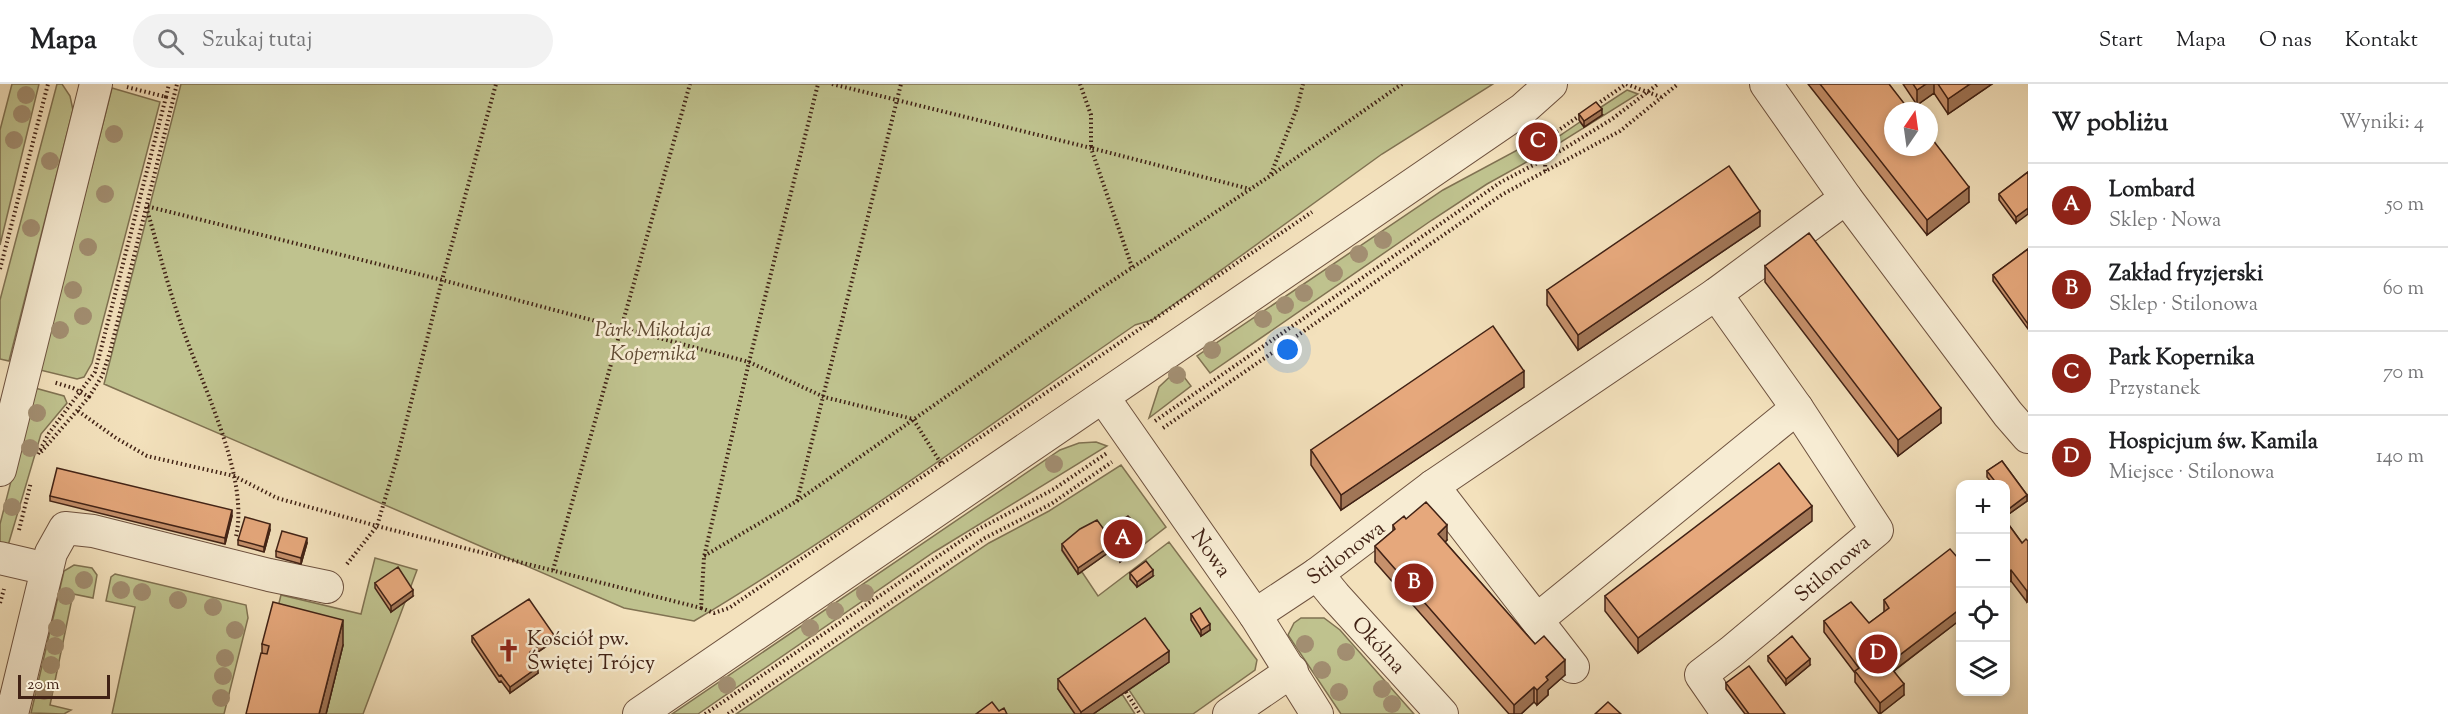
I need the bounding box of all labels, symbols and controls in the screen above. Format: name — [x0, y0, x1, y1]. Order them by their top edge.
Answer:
search box — [133, 14, 553, 68]
text: Mapa — [30, 21, 97, 61]
icon: search — [154, 25, 187, 58]
text: Szukaj tutaj — [202, 25, 312, 57]
text: Start — [2099, 26, 2143, 56]
text: Mapa — [2176, 26, 2226, 56]
text: O nas — [2259, 26, 2312, 56]
text: Kontakt — [2345, 26, 2418, 56]
north arrow — [1884, 102, 1938, 156]
text: W pobliżu — [2052, 105, 2168, 142]
text: Wyniki: 4 — [2339, 109, 2424, 138]
pin: C — [1518, 120, 1558, 164]
text: Lombard — [2109, 175, 2195, 207]
text: A — [2063, 191, 2080, 220]
text: 50 m — [2386, 191, 2424, 220]
text: Sklep · Nowa — [2109, 207, 2221, 236]
text: Zakład fryzjerski — [2109, 259, 2263, 291]
text: B — [2065, 275, 2078, 304]
text: 60 m — [2383, 275, 2424, 304]
text: Sklep · Stilonowa — [2109, 291, 2258, 320]
park label: Park Mikołaja Kopernika — [595, 316, 711, 370]
your location — [1273, 335, 1302, 364]
text: Park Kopernika — [2109, 343, 2255, 375]
text: C — [2063, 359, 2080, 388]
text: 70 m — [2383, 359, 2424, 388]
text: Przystanek — [2109, 375, 2201, 404]
text: Hospicjum św. Kamila — [2109, 427, 2318, 459]
text: D — [2064, 443, 2079, 472]
text: 140 m — [2376, 443, 2424, 472]
text: Miejsce · Stilonowa — [2109, 459, 2274, 488]
map controls — [1956, 480, 2010, 696]
button: + — [1956, 480, 2010, 534]
street label: Stilonowa — [1301, 514, 1392, 594]
pin: A — [1104, 516, 1142, 562]
street label: Nowa — [1183, 524, 1238, 584]
street label: Stilonowa — [1789, 529, 1878, 610]
button: − — [1956, 534, 2010, 588]
pin: B — [1394, 560, 1434, 606]
button: locate — [1956, 588, 2010, 642]
street label: Okólna — [1344, 611, 1412, 682]
place label: Kościół pw. Świętej Trójcy — [527, 625, 656, 679]
pin: D — [1858, 632, 1898, 676]
church icon: Kościół pw. Świętej Trójcy — [496, 637, 522, 663]
button: layers — [1956, 642, 2010, 696]
scale bar — [18, 672, 110, 700]
text: 20 m — [27, 674, 60, 697]

